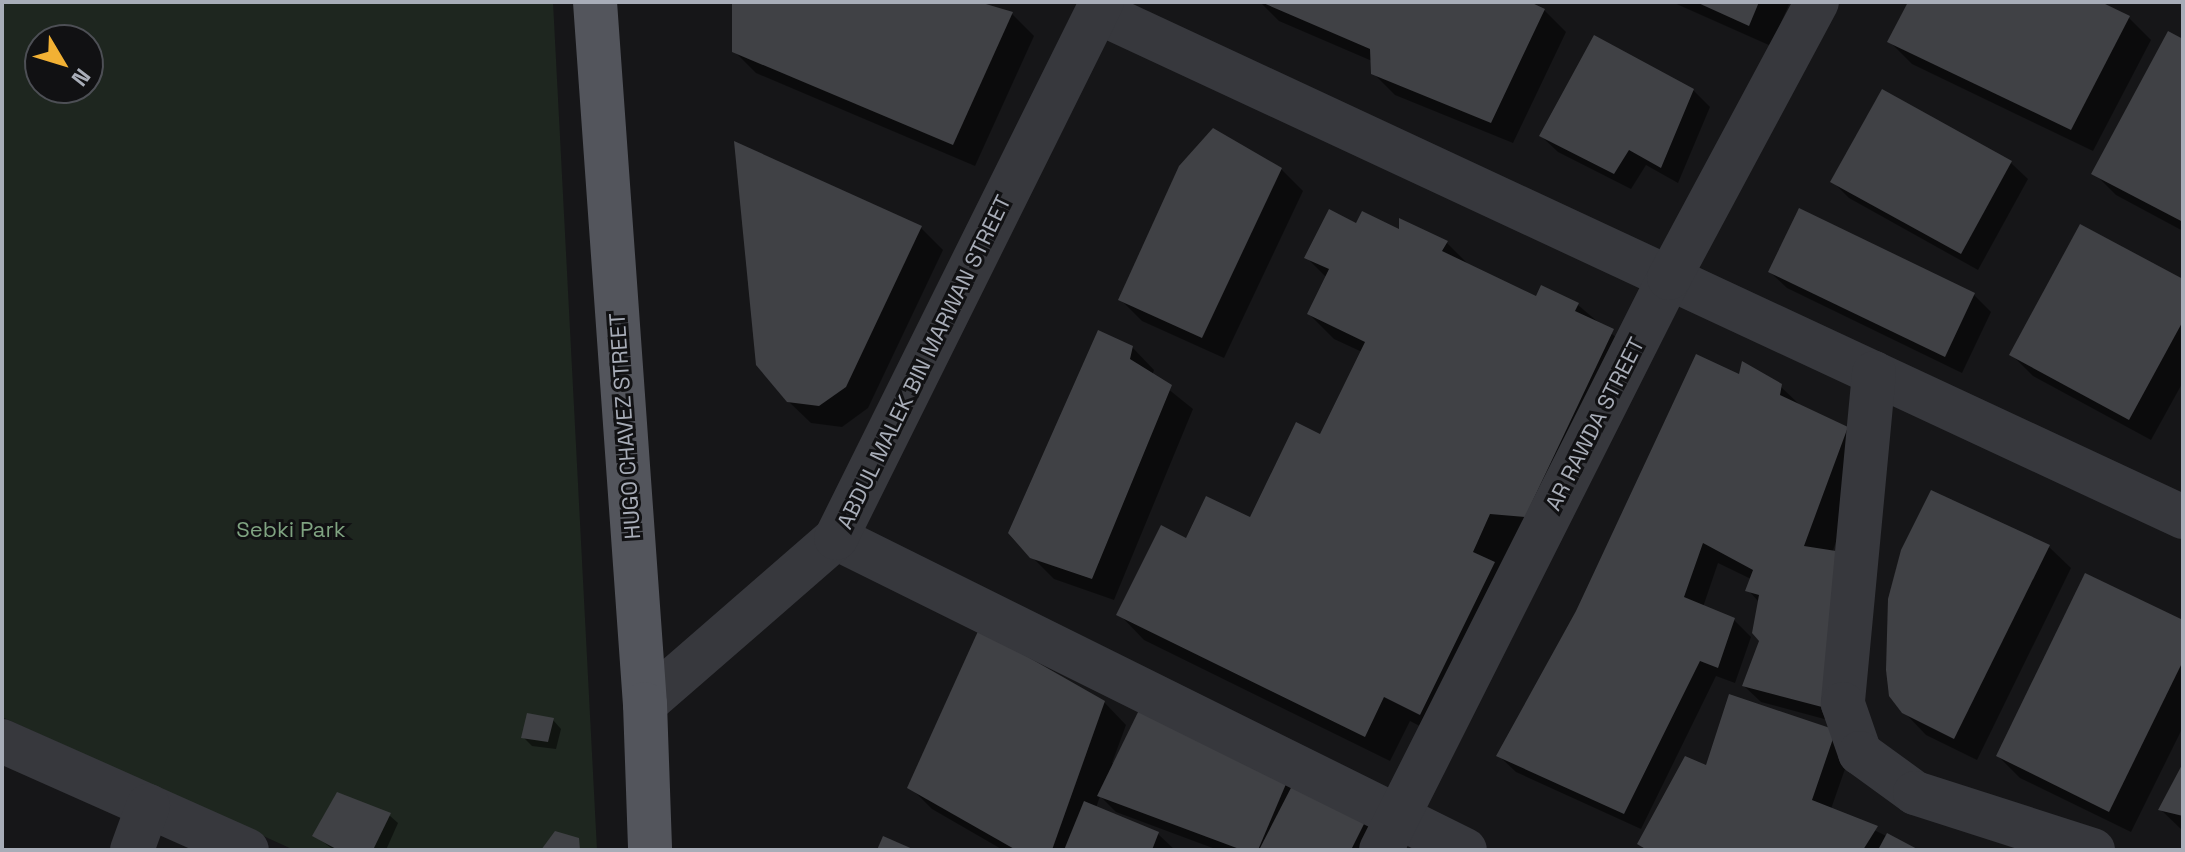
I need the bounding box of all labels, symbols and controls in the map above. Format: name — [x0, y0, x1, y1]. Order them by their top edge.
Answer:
north arrow — [24, 24, 104, 104]
text: N — [66, 63, 97, 92]
street label: ABDUL MALEK BIN MARWAN STREET — [831, 190, 1017, 534]
street label: HUGO CHAVEZ STREET — [604, 312, 646, 540]
street label: AR RAWDA STREET — [1540, 333, 1650, 515]
park label: Sebki Park — [236, 517, 346, 543]

